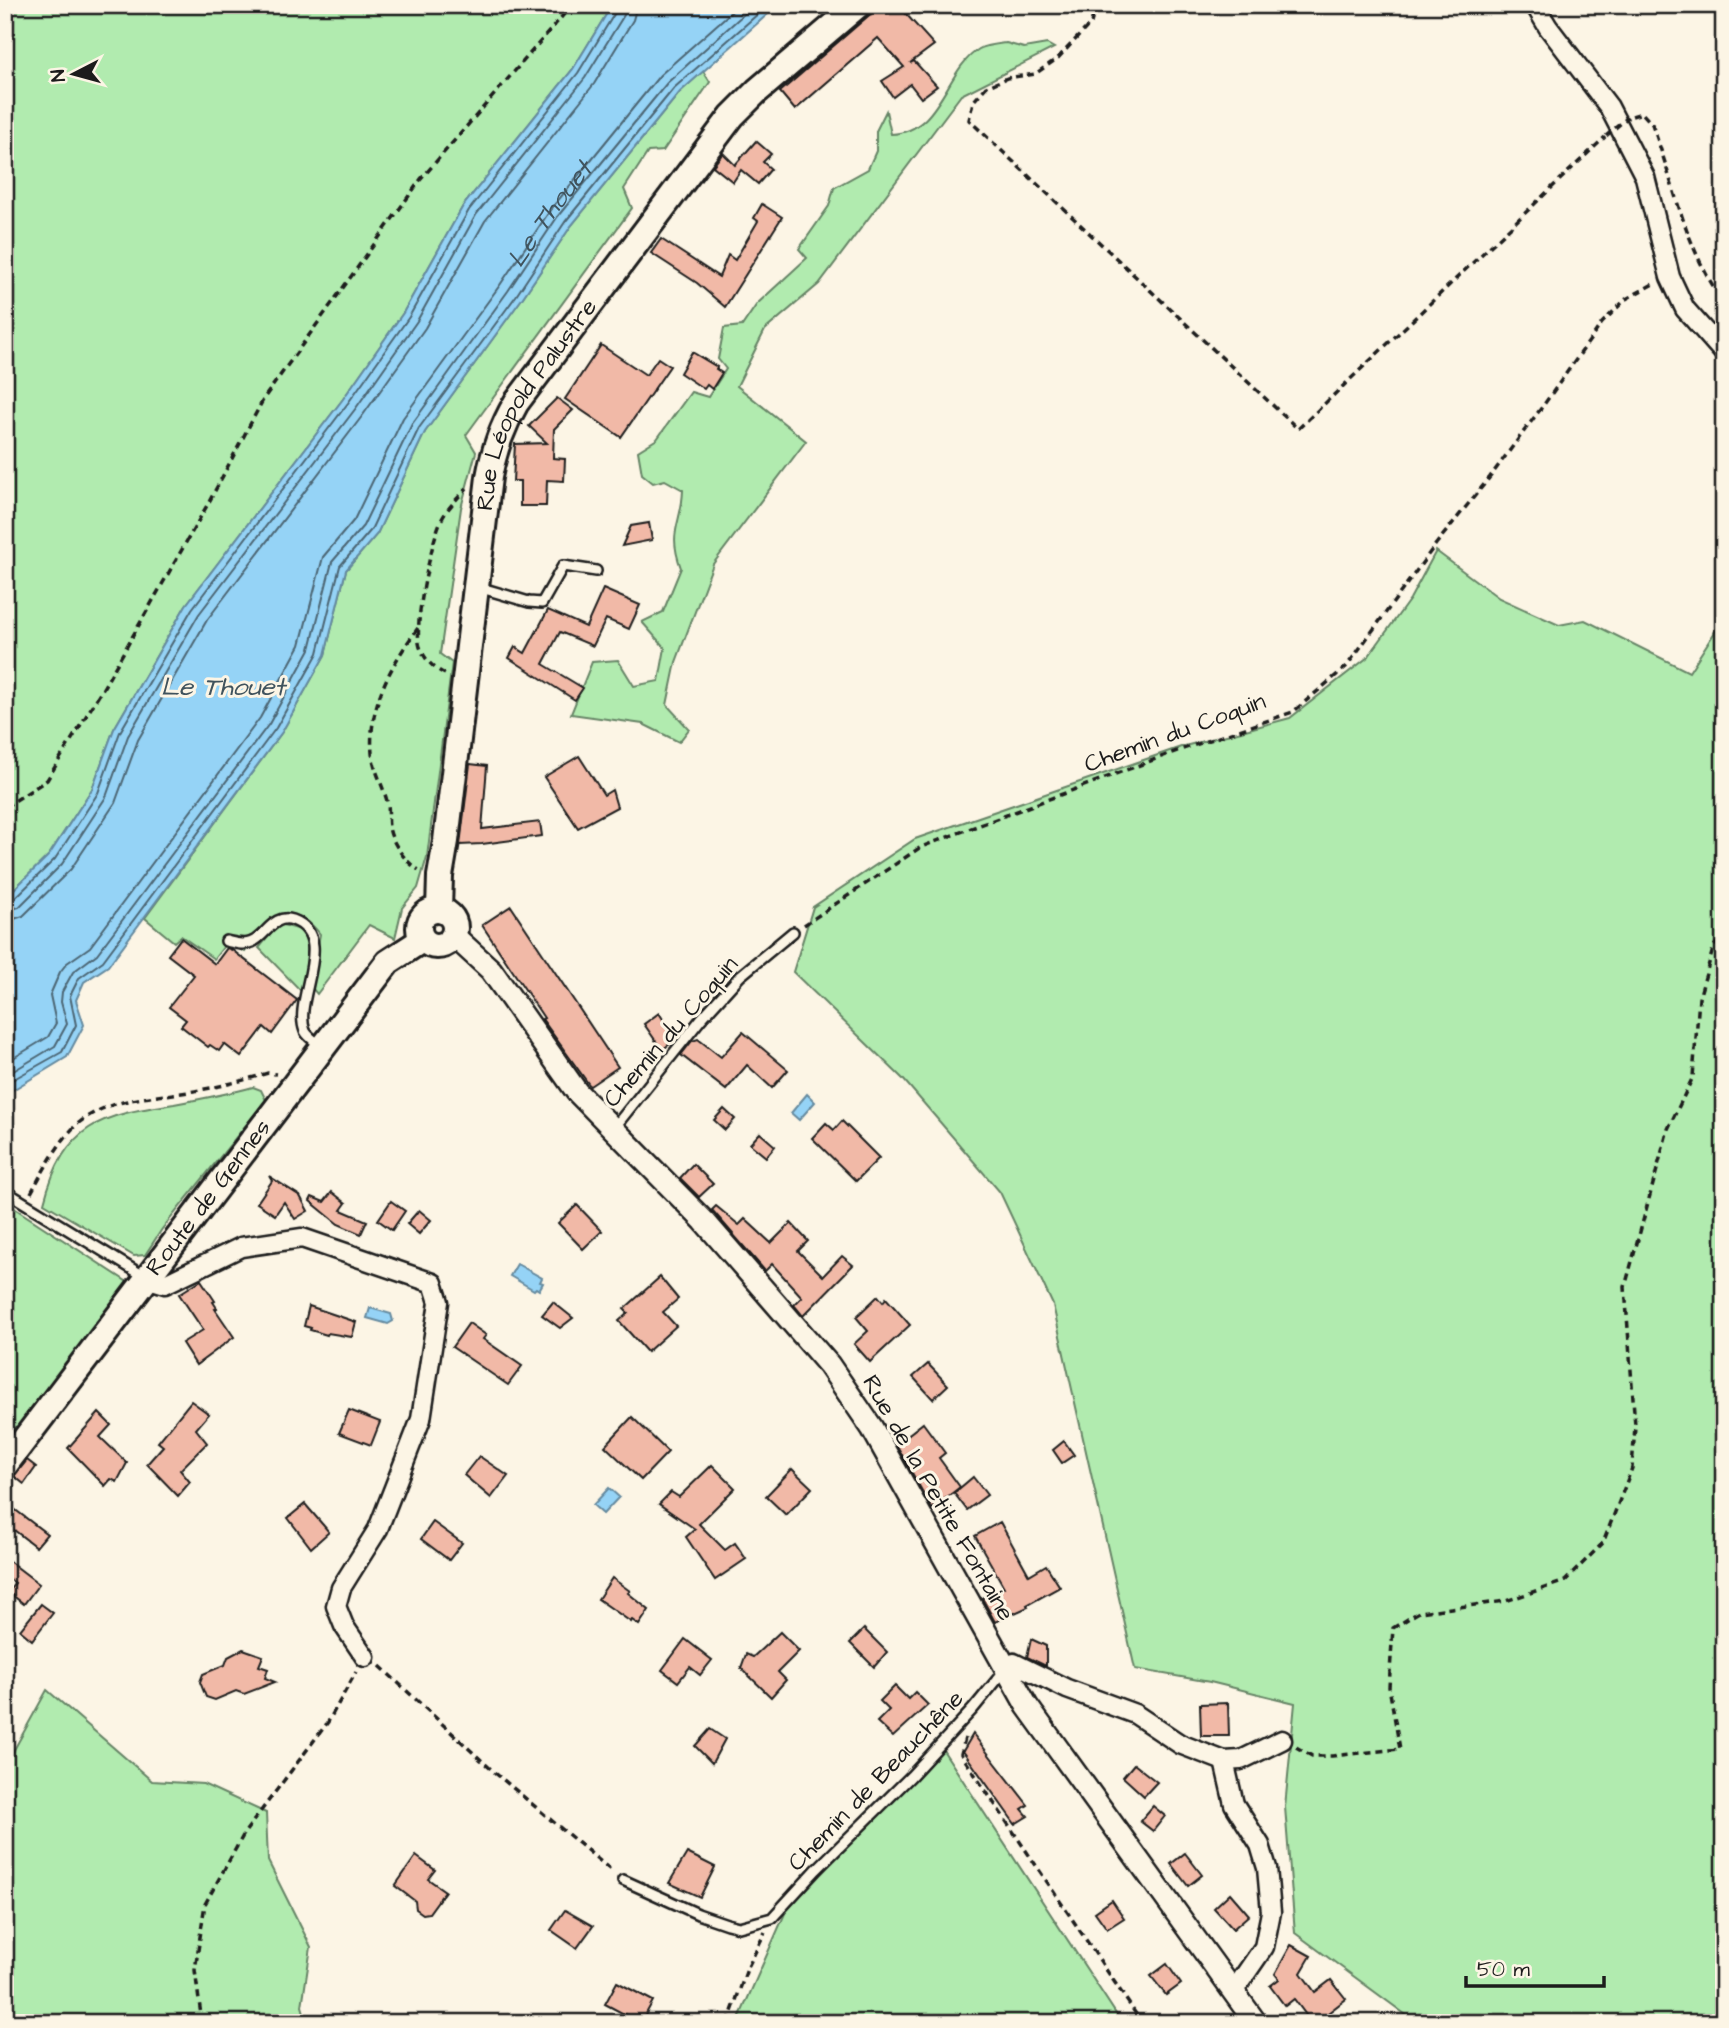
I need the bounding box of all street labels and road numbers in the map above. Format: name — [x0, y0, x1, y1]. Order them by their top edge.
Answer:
street label: Rue Léopold Palustre — [468, 292, 606, 512]
street label: Chemin du Coquin — [1080, 684, 1270, 782]
street label: Chemin du Coquin — [596, 949, 746, 1115]
street label: Route de Gennes — [138, 1112, 279, 1283]
street label: Rue de la Petite Fontaine — [854, 1369, 1022, 1627]
street label: Chemin de Beauchêne — [780, 1683, 972, 1879]

